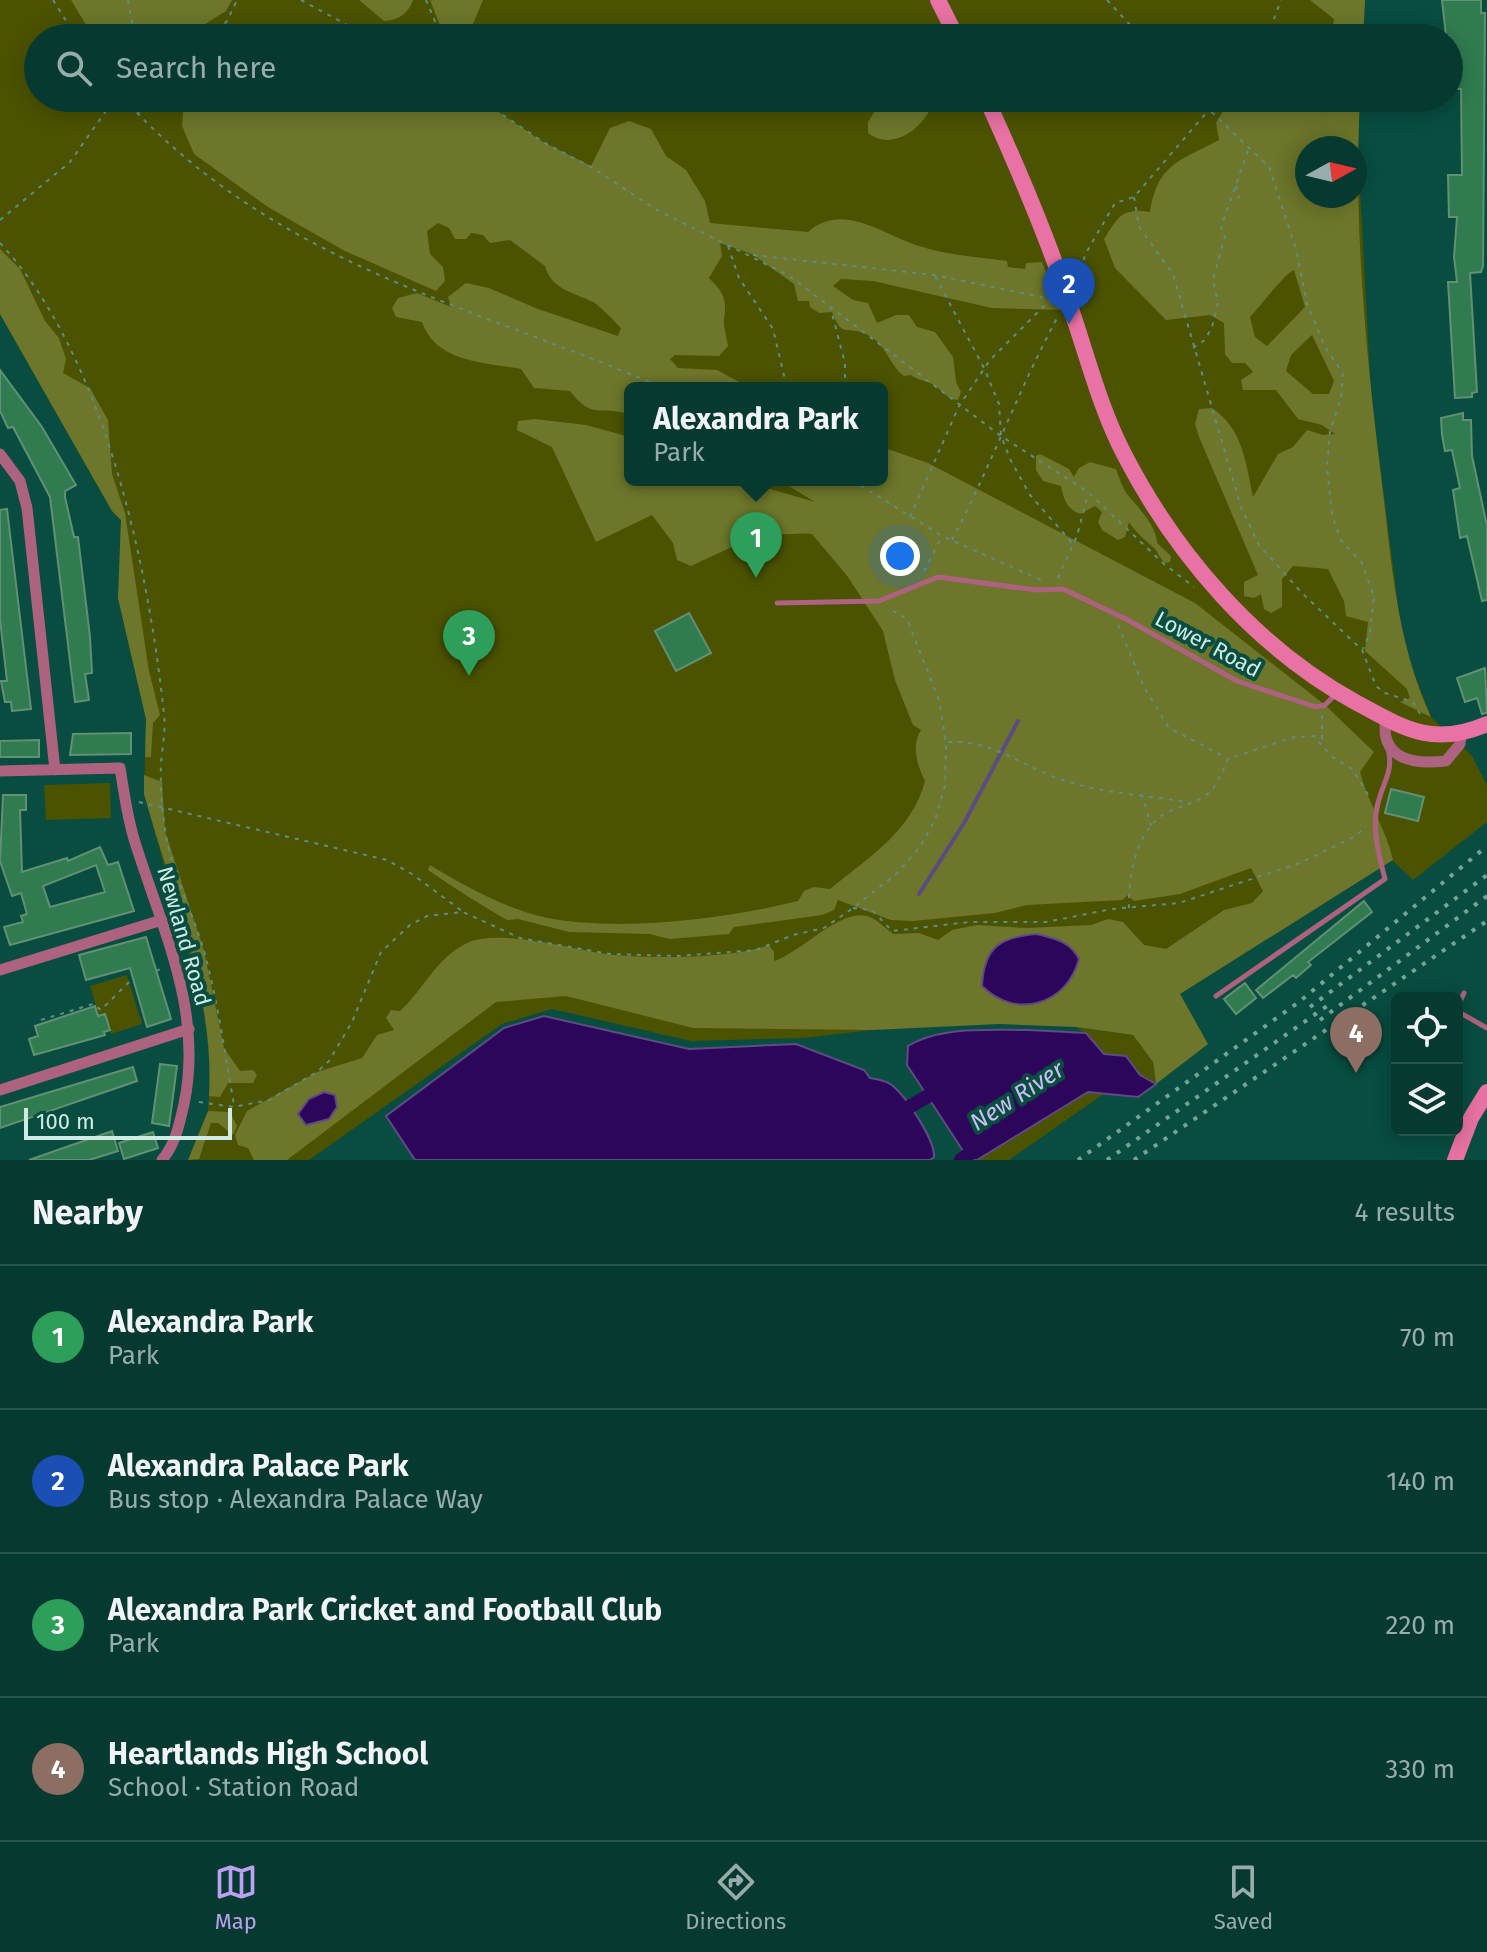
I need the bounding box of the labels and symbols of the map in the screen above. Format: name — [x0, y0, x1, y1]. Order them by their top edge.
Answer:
north arrow — [1295, 136, 1367, 208]
pin: 2 — [1043, 258, 1095, 324]
pin: 1 — [730, 512, 782, 578]
your location — [880, 536, 920, 576]
street label: Lower Road — [1150, 605, 1266, 683]
pin: 3 — [443, 610, 495, 676]
street label: Newland Road — [151, 863, 217, 1009]
pin: 4 — [1330, 1007, 1382, 1073]
water label: New River — [965, 1055, 1070, 1137]
scale bar — [24, 1104, 232, 1140]

